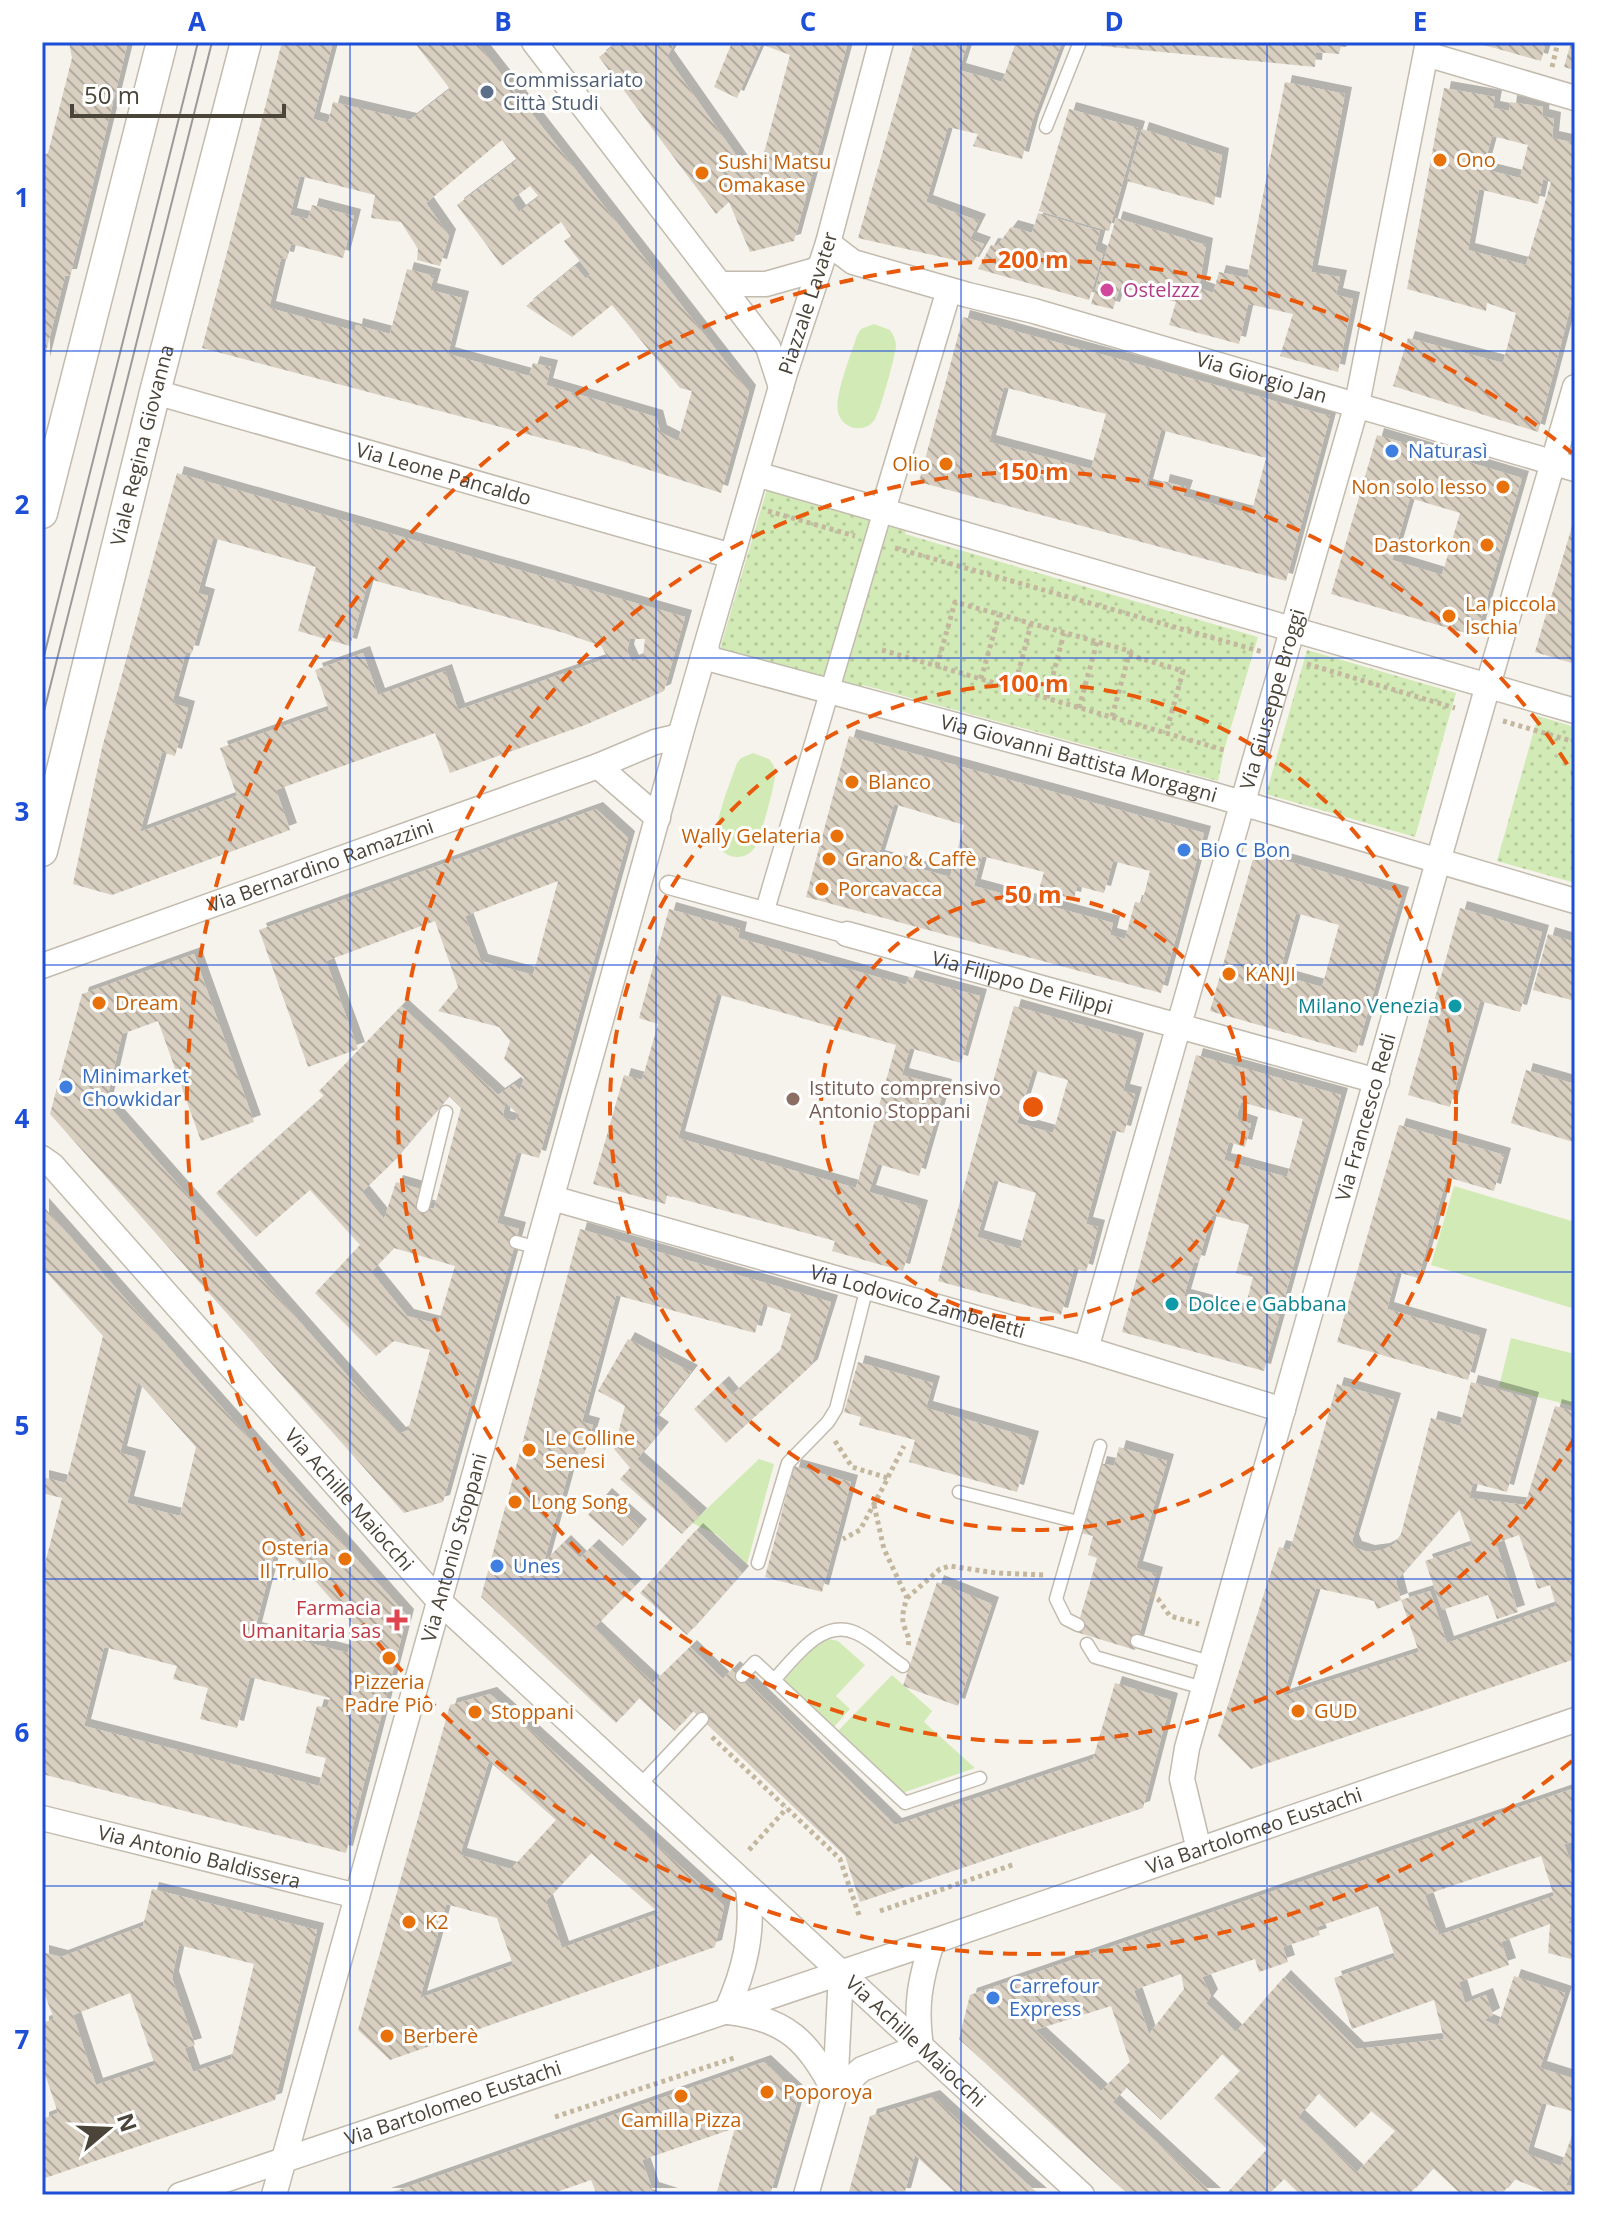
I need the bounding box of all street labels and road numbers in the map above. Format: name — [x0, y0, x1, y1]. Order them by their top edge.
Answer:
street label: Piazzale Lavater — [771, 229, 843, 378]
street label: Viale Regina Giovanna — [104, 342, 180, 548]
street label: Via Giorgio Jan — [1193, 345, 1330, 409]
street label: Via Leone Pancaldo — [353, 436, 535, 511]
street label: Via Giuseppe Broggi — [1233, 606, 1311, 793]
street label: Via Giovanni Battista Morgagni — [937, 708, 1221, 808]
street label: Via Bernardino Ramazzini — [204, 812, 437, 918]
street label: Via Filippo De Filippi — [929, 944, 1116, 1020]
street label: Via Francesco Redi — [1329, 1030, 1402, 1204]
street label: Via Lodovico Zambeletti — [807, 1258, 1028, 1344]
street label: Via Achille Maiocchi — [279, 1422, 420, 1577]
street label: Via Antonio Stoppani — [415, 1450, 493, 1645]
street label: Via Bartolomeo Eustachi — [1142, 1781, 1365, 1880]
street label: Via Antonio Baldissera — [95, 1818, 304, 1895]
street label: Via Achille Maiocchi — [840, 1969, 992, 2113]
street label: Via Bartolomeo Eustachi — [341, 2054, 565, 2152]

